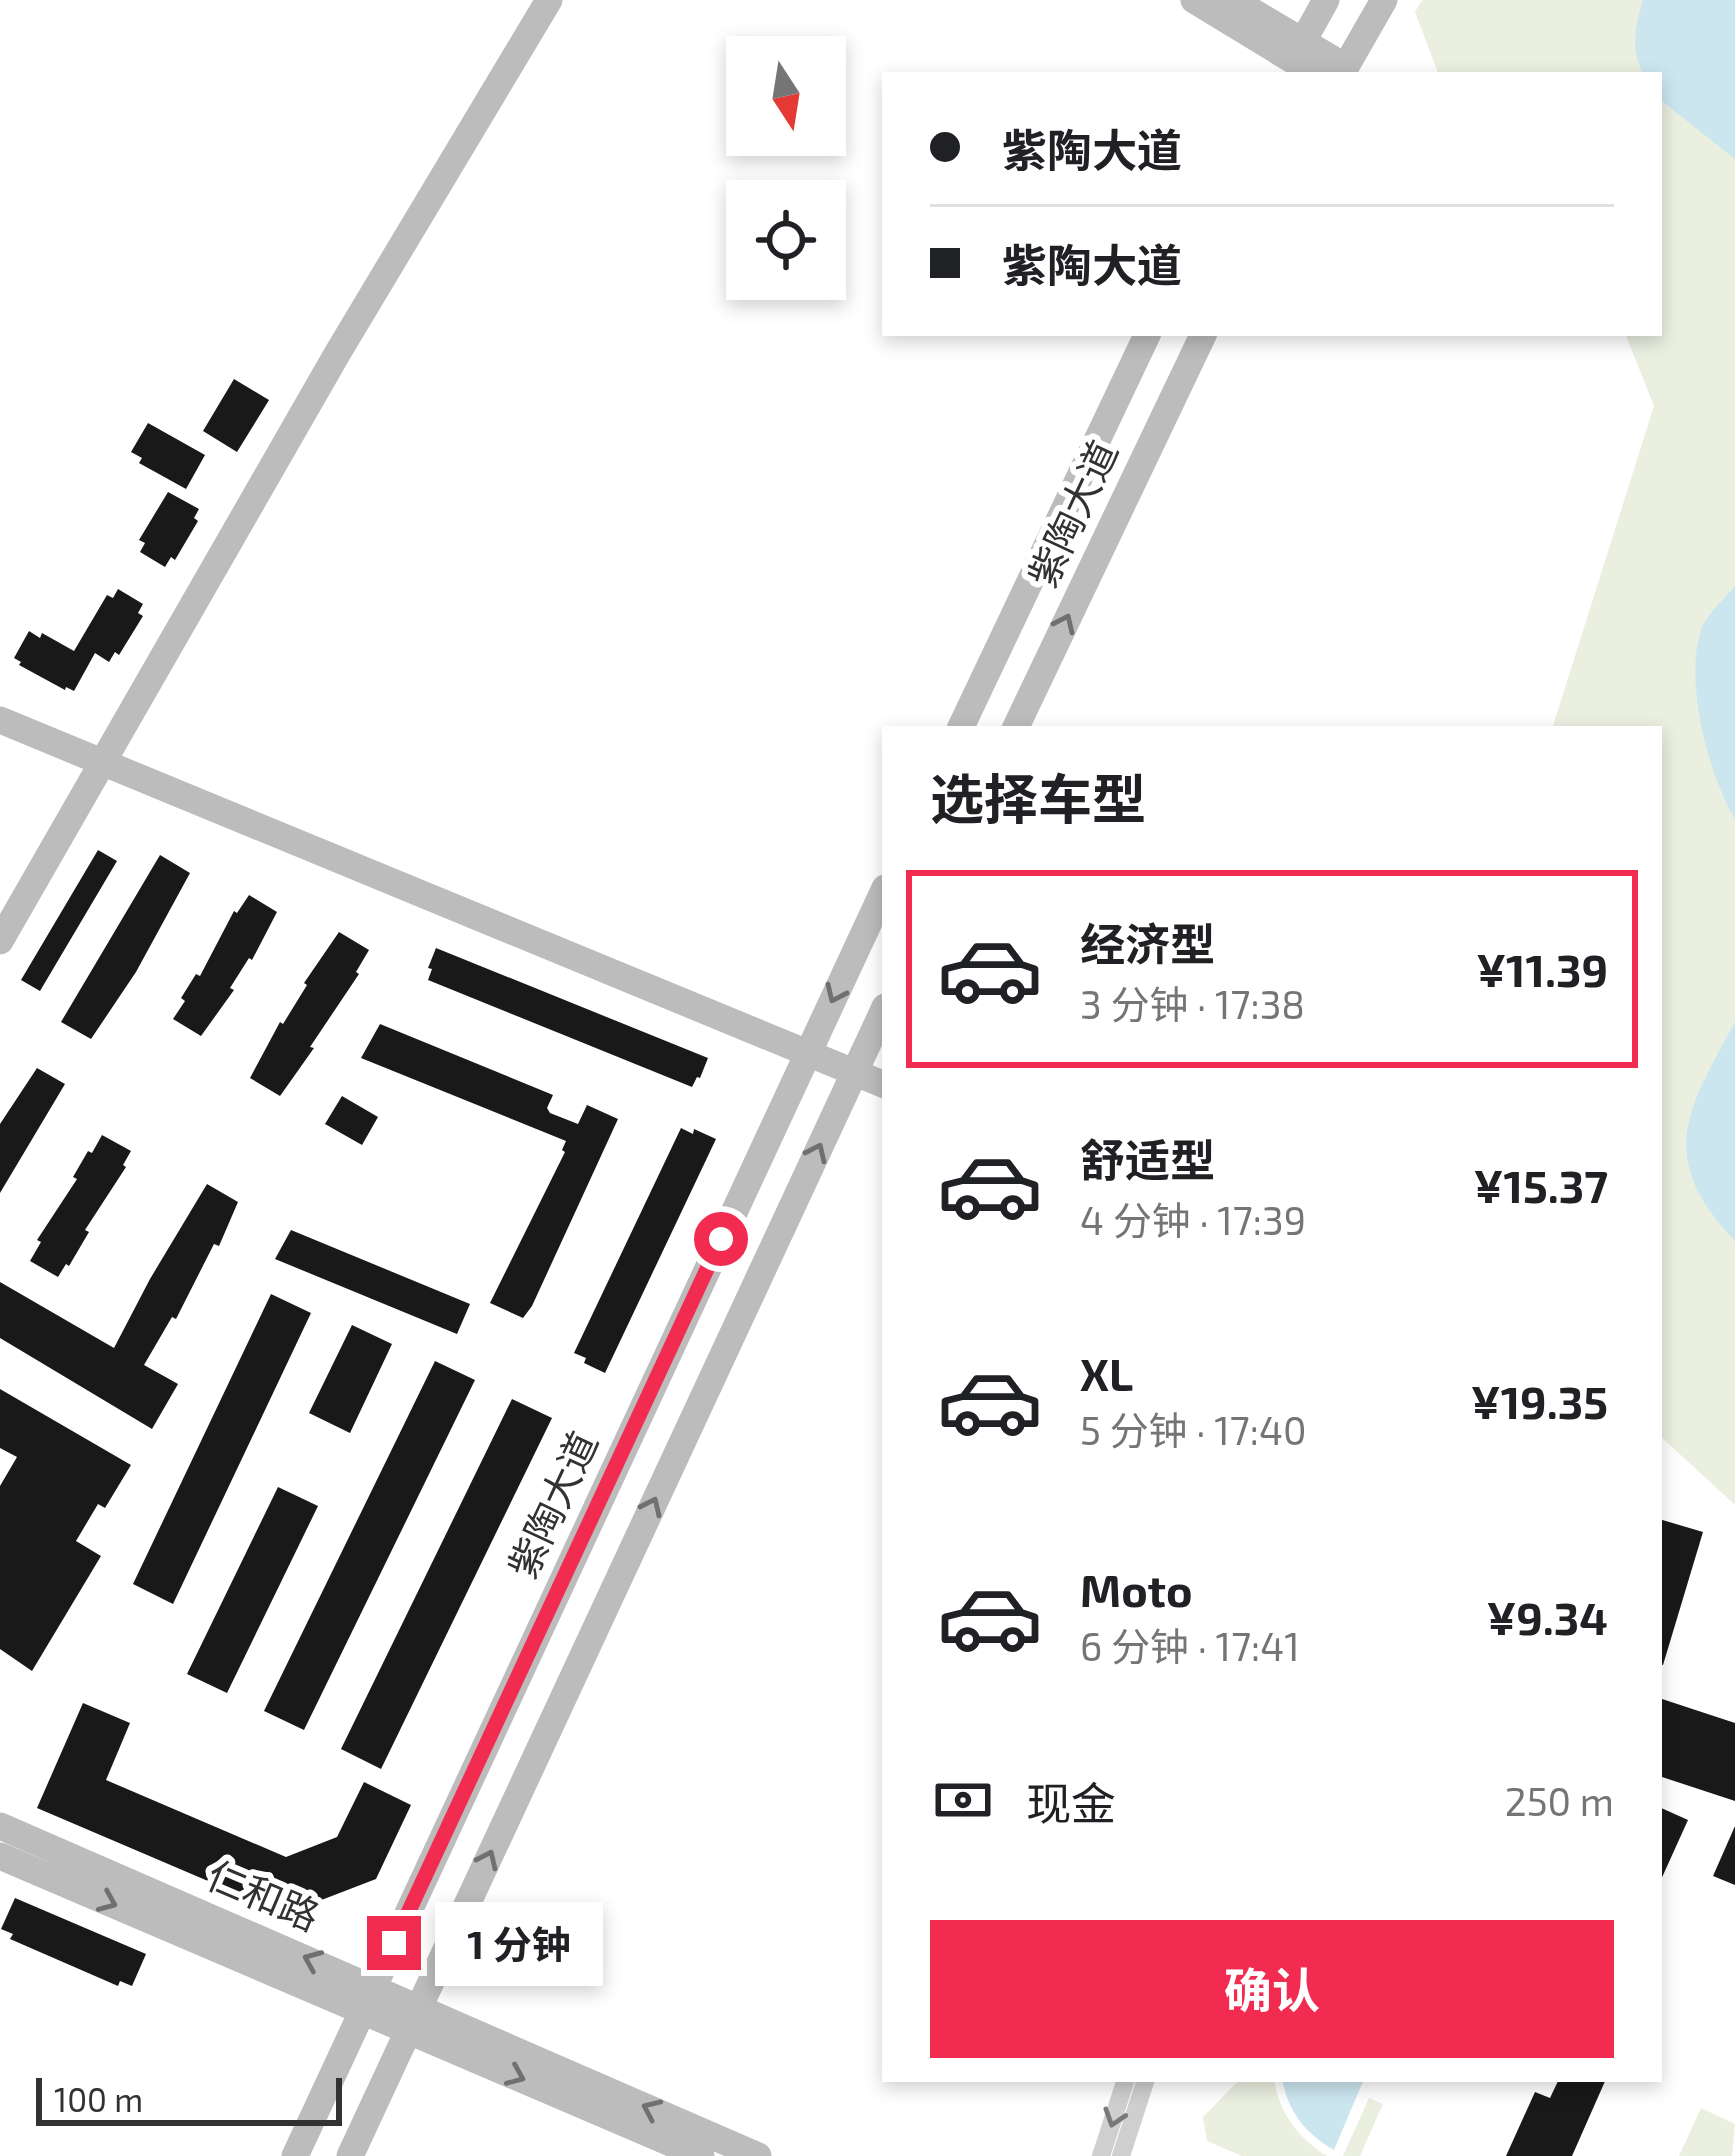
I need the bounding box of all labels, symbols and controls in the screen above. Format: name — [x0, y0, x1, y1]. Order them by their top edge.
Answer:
north arrow — [726, 36, 846, 156]
map controls — [726, 36, 846, 300]
text: 紫陶大道 — [1002, 122, 1182, 176]
button: locate — [726, 180, 846, 300]
text: 紫陶大道 — [1002, 237, 1182, 291]
street label: 紫陶大道 — [1017, 433, 1126, 594]
one-way arrow — [1051, 614, 1074, 635]
text: 选择车型 — [930, 765, 1146, 830]
icon: car — [936, 915, 1044, 1023]
text: 经济型 — [1080, 916, 1215, 970]
text: ¥11.39 — [1476, 942, 1608, 996]
text: 3 分钟 · 17:38 — [1080, 980, 1305, 1027]
one-way arrow — [826, 982, 849, 1003]
icon: car — [936, 1131, 1044, 1239]
text: 舒适型 — [1080, 1132, 1215, 1186]
one-way arrow — [803, 1143, 826, 1164]
text: ¥15.37 — [1474, 1158, 1608, 1212]
text: 4 分钟 · 17:39 — [1080, 1196, 1306, 1243]
route start — [694, 1212, 748, 1266]
text: XL — [1080, 1346, 1133, 1400]
icon: car — [936, 1347, 1044, 1455]
text: ¥19.35 — [1471, 1374, 1608, 1428]
text: 5 分钟 · 17:40 — [1080, 1406, 1306, 1453]
street label: 紫陶大道 — [497, 1424, 606, 1585]
one-way arrow — [638, 1497, 661, 1518]
text: Moto — [1080, 1562, 1193, 1616]
icon: car — [936, 1563, 1044, 1671]
text: ¥9.34 — [1486, 1590, 1608, 1644]
text: 6 分钟 · 17:41 — [1080, 1622, 1300, 1669]
icon: cash — [930, 1767, 996, 1833]
text: 现金 — [1026, 1775, 1116, 1829]
text: 250 m — [1505, 1777, 1614, 1824]
street label: 仁和路 — [201, 1850, 327, 1939]
one-way arrow — [473, 1850, 497, 1871]
one-way arrow — [96, 1888, 117, 1912]
callout: 1 分钟 — [436, 1901, 604, 1985]
route end — [367, 1916, 421, 1970]
text: 1 分钟 — [467, 1920, 571, 1967]
button: 确认 — [930, 1920, 1614, 2058]
one-way arrow — [303, 1950, 325, 1974]
one-way arrow — [504, 2062, 525, 2086]
scale bar — [36, 2072, 342, 2125]
text: 100 m — [54, 2079, 143, 2119]
one-way arrow — [642, 2099, 663, 2123]
one-way arrow — [1103, 2106, 1128, 2127]

